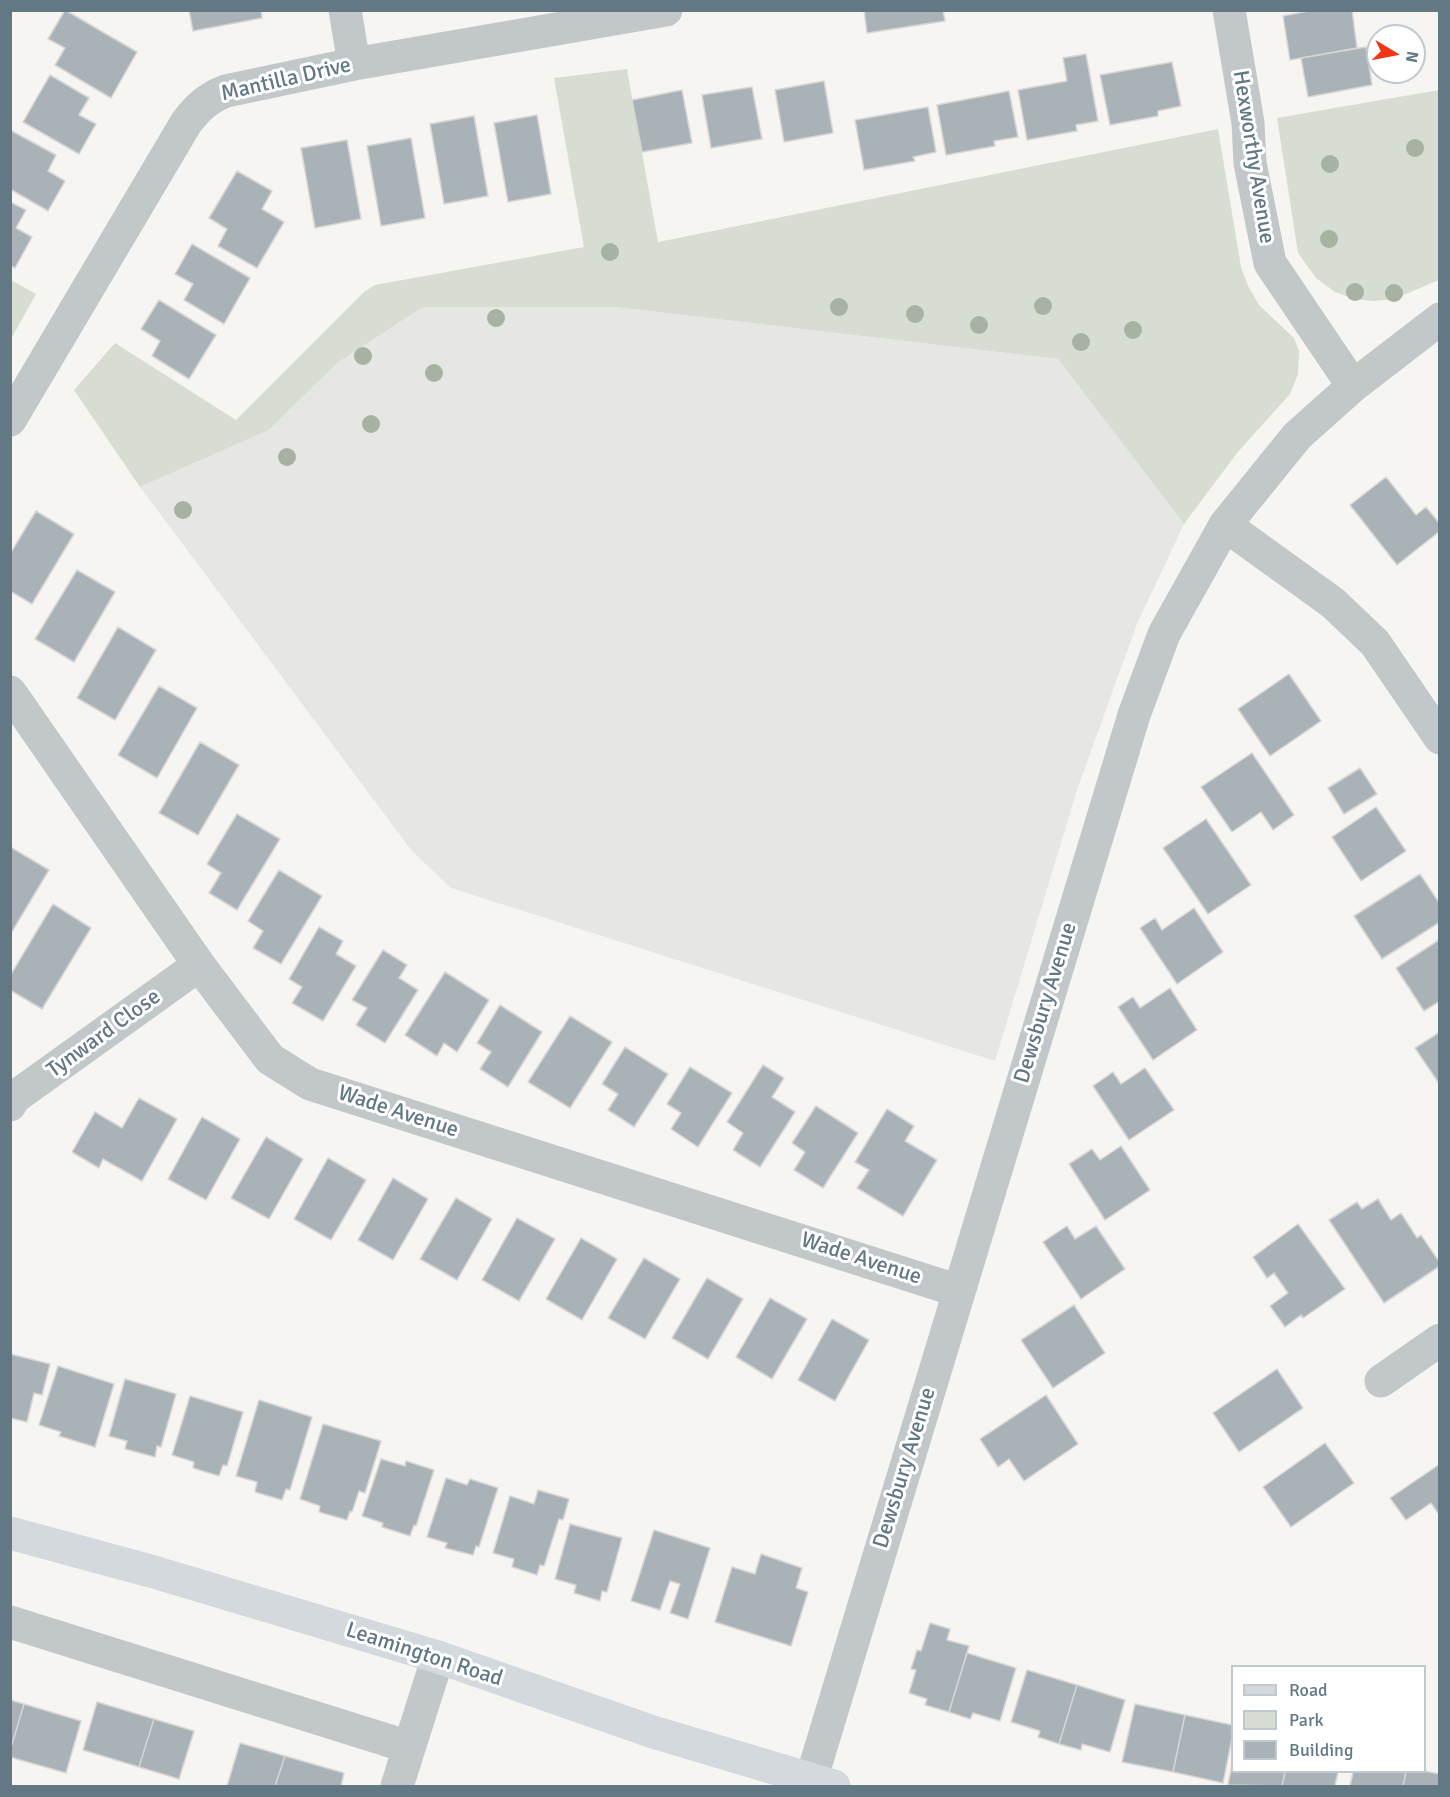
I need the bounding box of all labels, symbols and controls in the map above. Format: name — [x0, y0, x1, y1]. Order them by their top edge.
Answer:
north arrow — [1366, 24, 1426, 84]
text: N — [1401, 50, 1423, 64]
street label: Mantilla Drive — [218, 52, 354, 108]
street label: Hexworthy Avenue — [1226, 69, 1280, 245]
street label: Dewsbury Avenue — [1009, 919, 1083, 1087]
street label: Tynward Close — [42, 984, 166, 1084]
street label: Wade Avenue — [334, 1080, 462, 1144]
street label: Wade Avenue — [797, 1227, 925, 1291]
street label: Dewsbury Avenue — [868, 1384, 942, 1552]
street label: Leamington Road — [342, 1617, 506, 1693]
legend — [1231, 1665, 1426, 1773]
text: Road — [1289, 1679, 1328, 1701]
text: Park — [1289, 1709, 1324, 1731]
text: Building — [1289, 1739, 1353, 1761]

